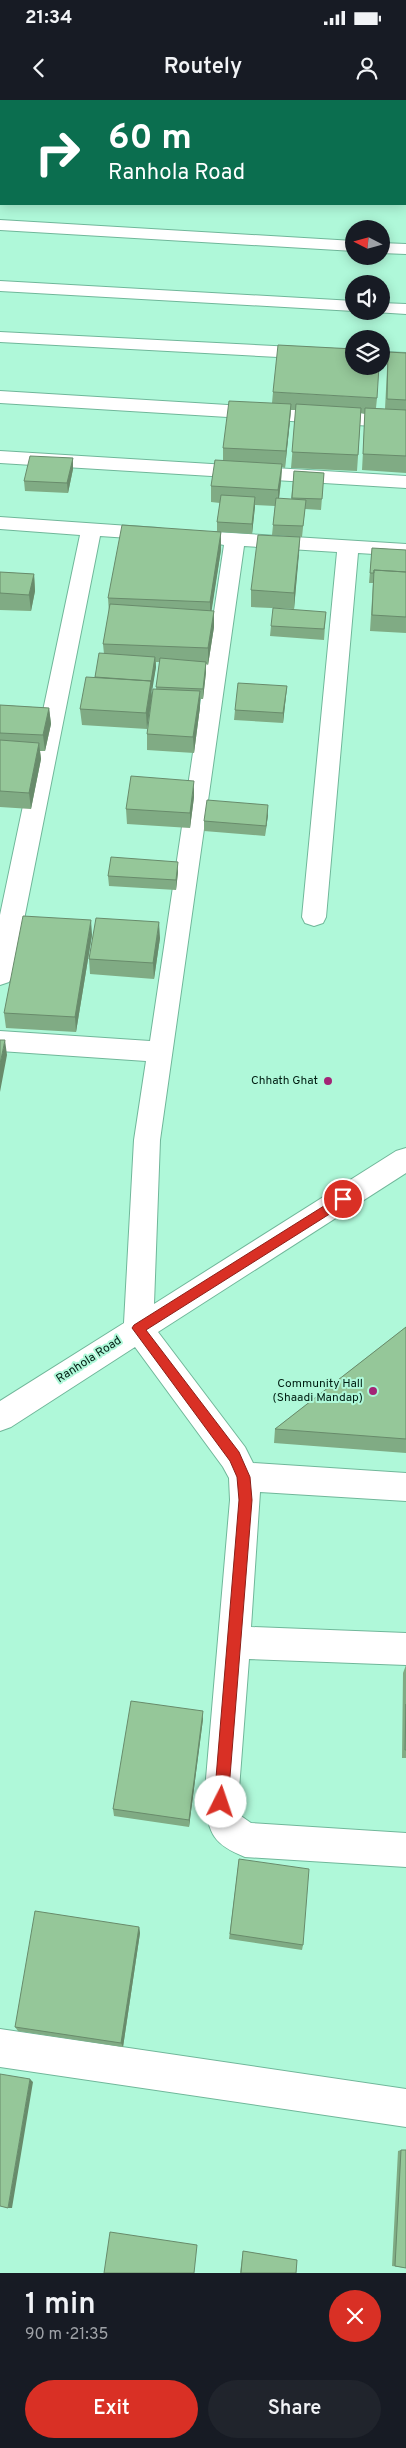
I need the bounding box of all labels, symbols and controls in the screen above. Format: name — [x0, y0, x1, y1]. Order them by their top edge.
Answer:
text: 21:34 — [25, 6, 72, 30]
icon: back — [25, 54, 53, 82]
text: Routely — [164, 54, 242, 81]
icon: person — [353, 54, 381, 82]
text: 60 m — [108, 117, 192, 161]
icon: right — [25, 120, 90, 185]
text: Ranhola Road — [108, 160, 245, 187]
north arrow — [345, 220, 390, 265]
map controls — [345, 220, 390, 375]
button: sound — [345, 275, 390, 320]
button: layers — [345, 330, 390, 375]
place label: Chhath Ghat — [251, 1073, 318, 1089]
marker: Chhath Ghat — [322, 1075, 334, 1087]
pin — [322, 1178, 364, 1220]
icon: arrive — [329, 1185, 357, 1213]
street label: Ranhola Road — [53, 1333, 125, 1387]
place label: Community Hall (Shaadi Mandap) — [273, 1376, 363, 1406]
marker: Community Hall (Shaadi Mandap) — [367, 1385, 379, 1397]
position arrow — [194, 1775, 246, 1827]
text: 1 min — [25, 2287, 96, 2324]
button: close — [329, 2290, 381, 2342]
text: 90 m · 21:35 — [25, 2325, 108, 2345]
button: Exit — [25, 2380, 198, 2438]
button: Share — [208, 2380, 381, 2438]

